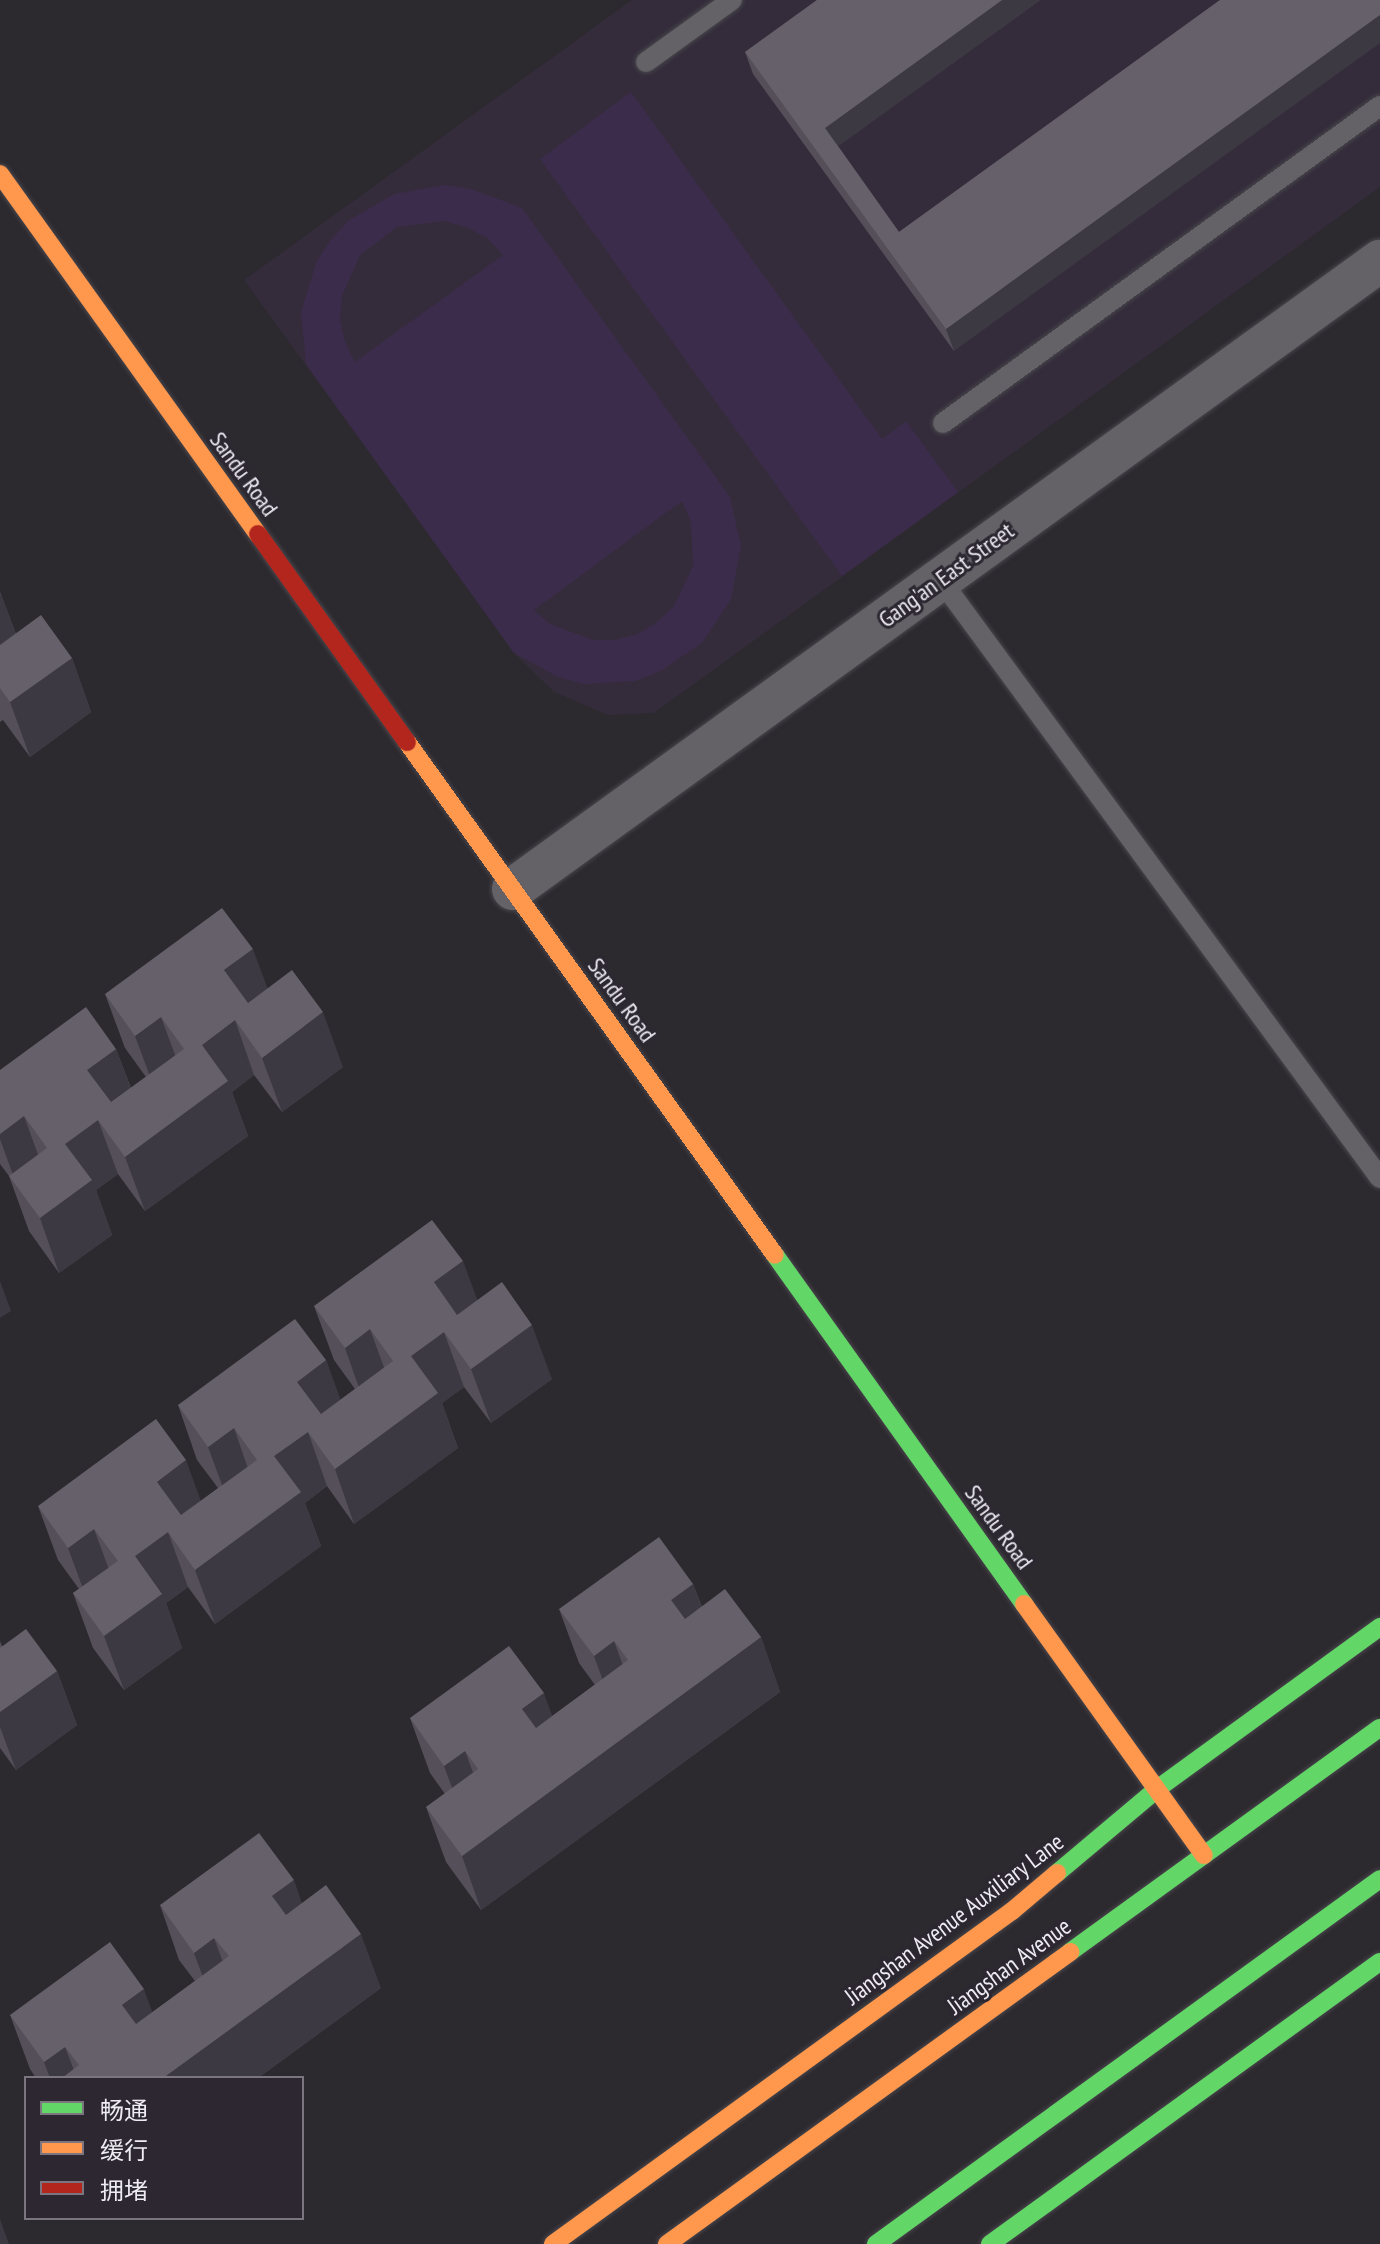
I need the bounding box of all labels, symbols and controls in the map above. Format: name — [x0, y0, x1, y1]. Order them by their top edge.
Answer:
street label: Sandu Road — [204, 426, 284, 522]
street label: Gang'an East Street — [873, 516, 1019, 634]
street label: Sandu Road — [582, 952, 662, 1048]
street label: Sandu Road — [959, 1479, 1039, 1575]
street label: Jiangshan Avenue Auxiliary Lane — [838, 1827, 1070, 2011]
street label: Jiangshan Avenue — [941, 1911, 1077, 2021]
legend — [24, 2076, 304, 2220]
text: 畅通 — [100, 2095, 148, 2126]
text: 缓行 — [100, 2135, 148, 2166]
text: 拥堵 — [100, 2175, 148, 2206]

